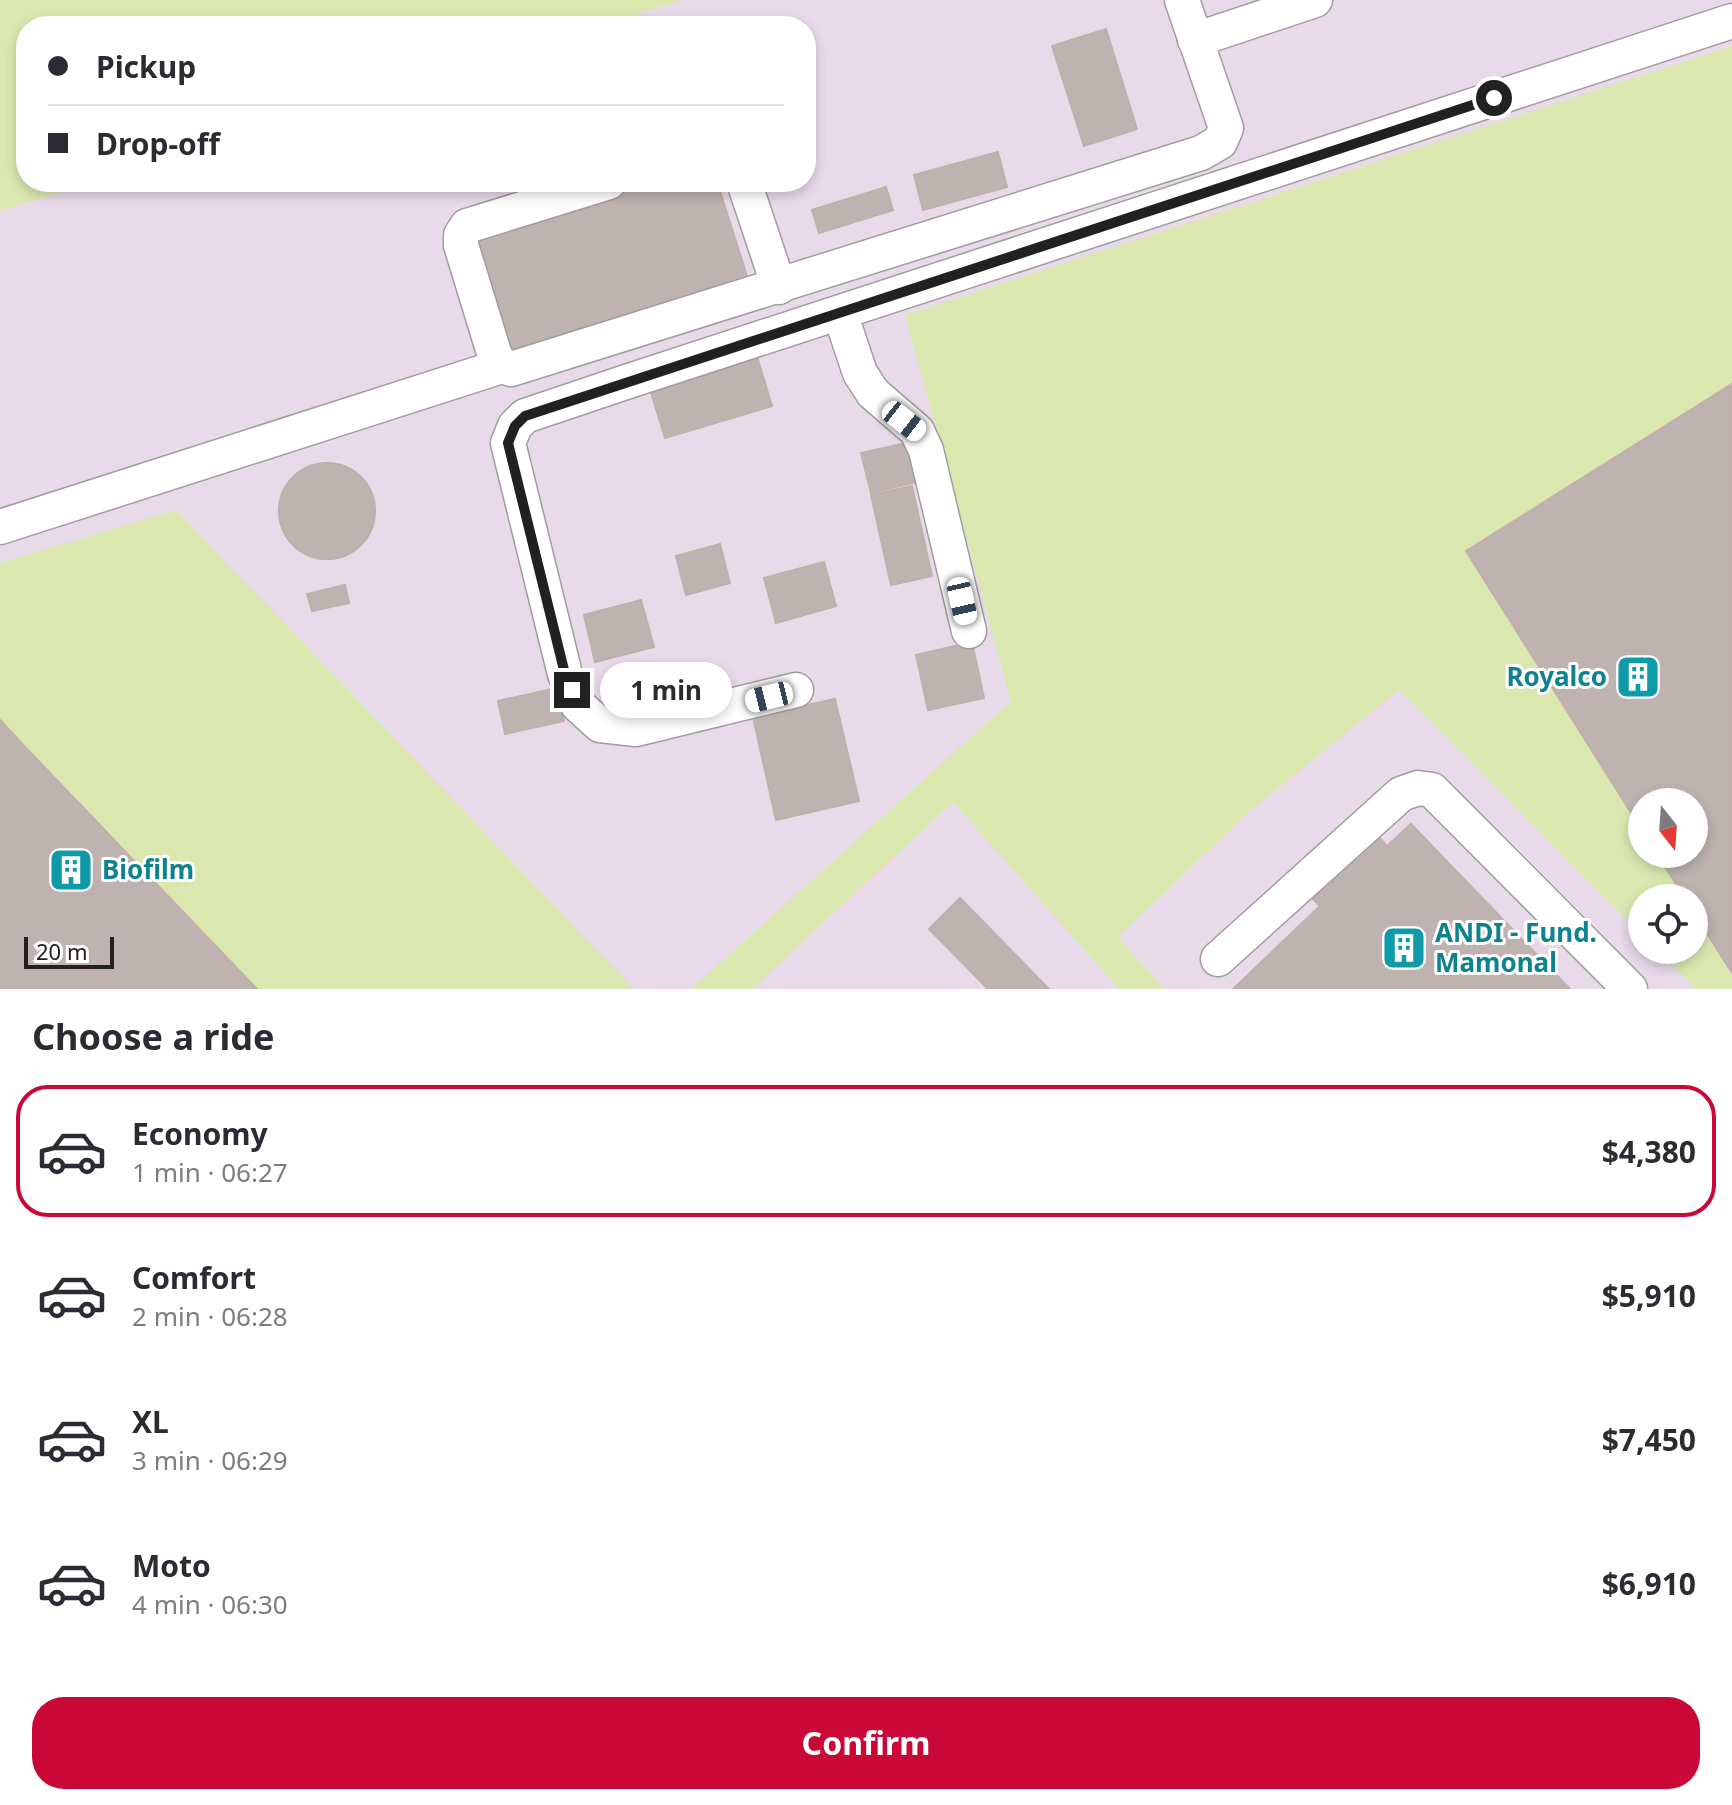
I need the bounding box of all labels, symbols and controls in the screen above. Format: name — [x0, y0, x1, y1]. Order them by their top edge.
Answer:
text: Pickup — [96, 46, 196, 87]
route start — [1476, 80, 1512, 116]
text: Drop-off — [96, 123, 220, 164]
car — [878, 397, 930, 445]
car — [945, 575, 979, 627]
building icon: Royalco — [1614, 653, 1662, 701]
place label: Royalco — [1506, 658, 1607, 694]
callout: 1 min — [600, 662, 732, 718]
route end — [554, 672, 590, 708]
text: 1 min — [630, 672, 702, 708]
car — [743, 680, 795, 714]
north arrow — [1628, 788, 1708, 868]
map controls — [1628, 788, 1708, 964]
building icon: Biofilm — [47, 846, 95, 894]
place label: Biofilm — [102, 851, 194, 887]
button: locate — [1628, 884, 1708, 964]
place label: ANDI - Fund. Mamonal — [1435, 914, 1597, 980]
building icon: ANDI - Fund. Mamonal — [1380, 924, 1428, 972]
scale bar — [24, 933, 114, 969]
text: 20 m — [36, 936, 87, 966]
text: Choose a ride — [32, 1012, 274, 1061]
text: Economy — [132, 1113, 268, 1154]
icon: car — [36, 1115, 108, 1187]
text: $4,380 — [1602, 1131, 1696, 1172]
text: 1 min · 06:27 — [132, 1154, 288, 1190]
text: Comfort — [132, 1257, 256, 1298]
icon: car — [36, 1259, 108, 1331]
text: $5,910 — [1602, 1275, 1696, 1316]
text: 2 min · 06:28 — [132, 1298, 288, 1334]
text: XL — [132, 1401, 169, 1442]
icon: car — [36, 1403, 108, 1475]
text: $7,450 — [1602, 1419, 1696, 1460]
text: 3 min · 06:29 — [132, 1442, 288, 1478]
text: Moto — [132, 1545, 211, 1586]
icon: car — [36, 1547, 108, 1619]
text: $6,910 — [1602, 1563, 1696, 1604]
text: 4 min · 06:30 — [132, 1586, 288, 1622]
button: Confirm — [32, 1697, 1700, 1789]

